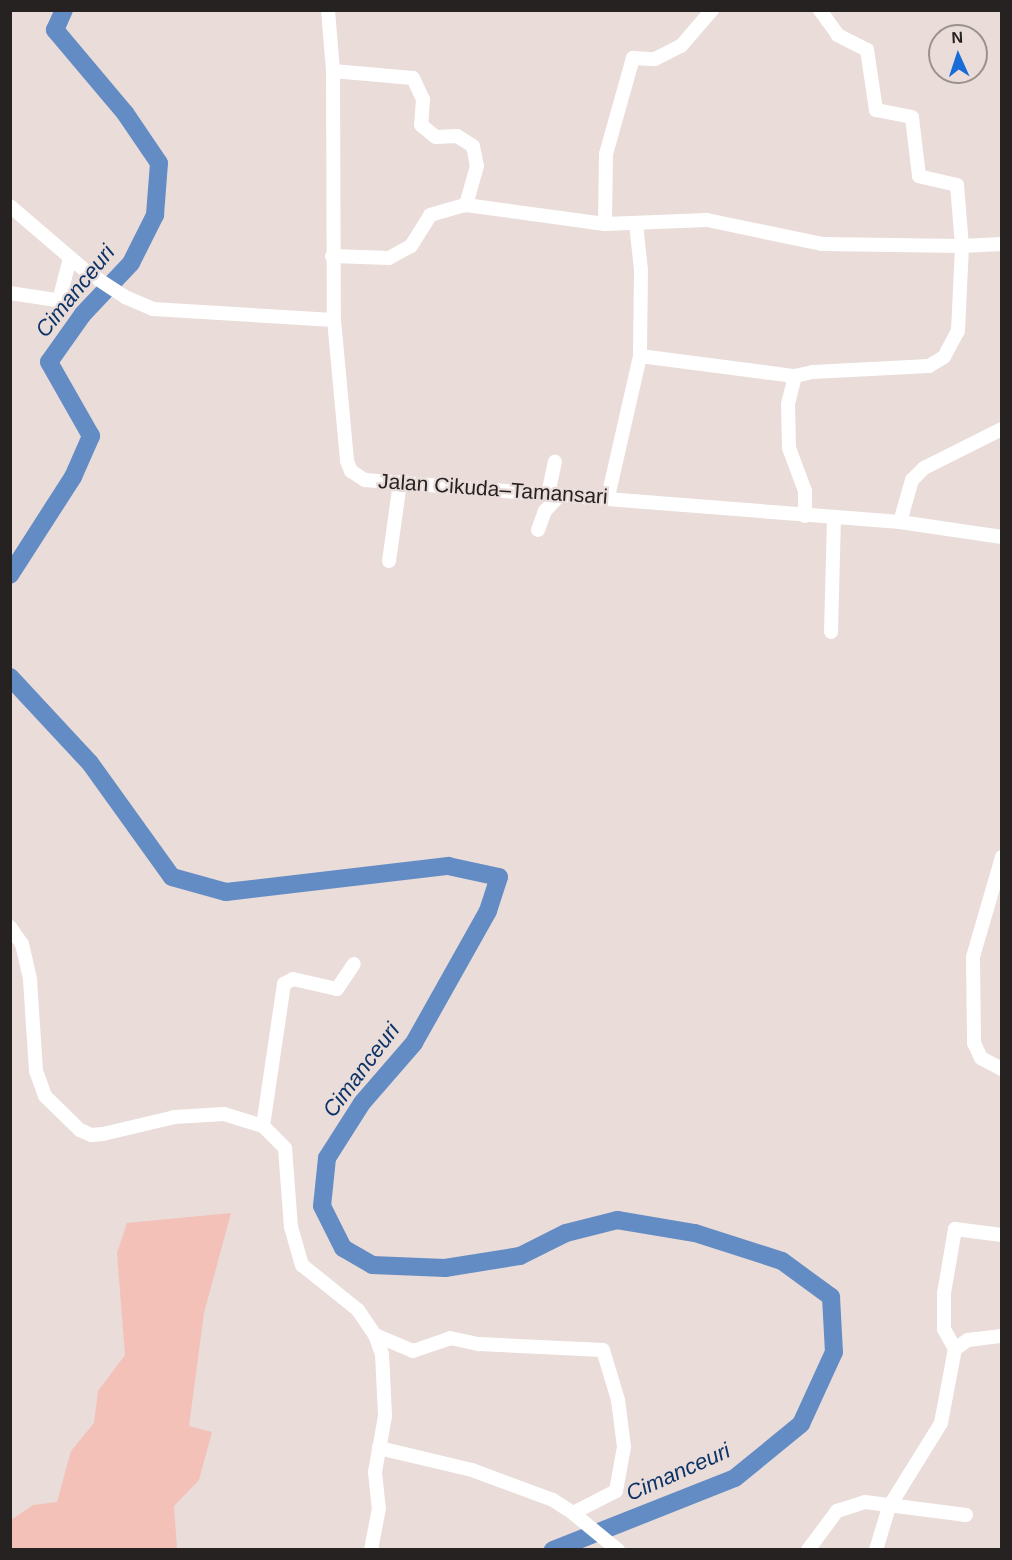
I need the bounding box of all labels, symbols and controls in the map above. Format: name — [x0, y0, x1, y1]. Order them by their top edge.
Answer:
north arrow — [928, 24, 988, 84]
text: N — [951, 29, 963, 46]
water label: Cimanceuri — [30, 239, 120, 343]
street label: Jalan Cikuda–Tamansari — [377, 468, 609, 510]
water label: Cimanceuri — [317, 1018, 405, 1122]
water label: Cimanceuri — [622, 1437, 734, 1507]

